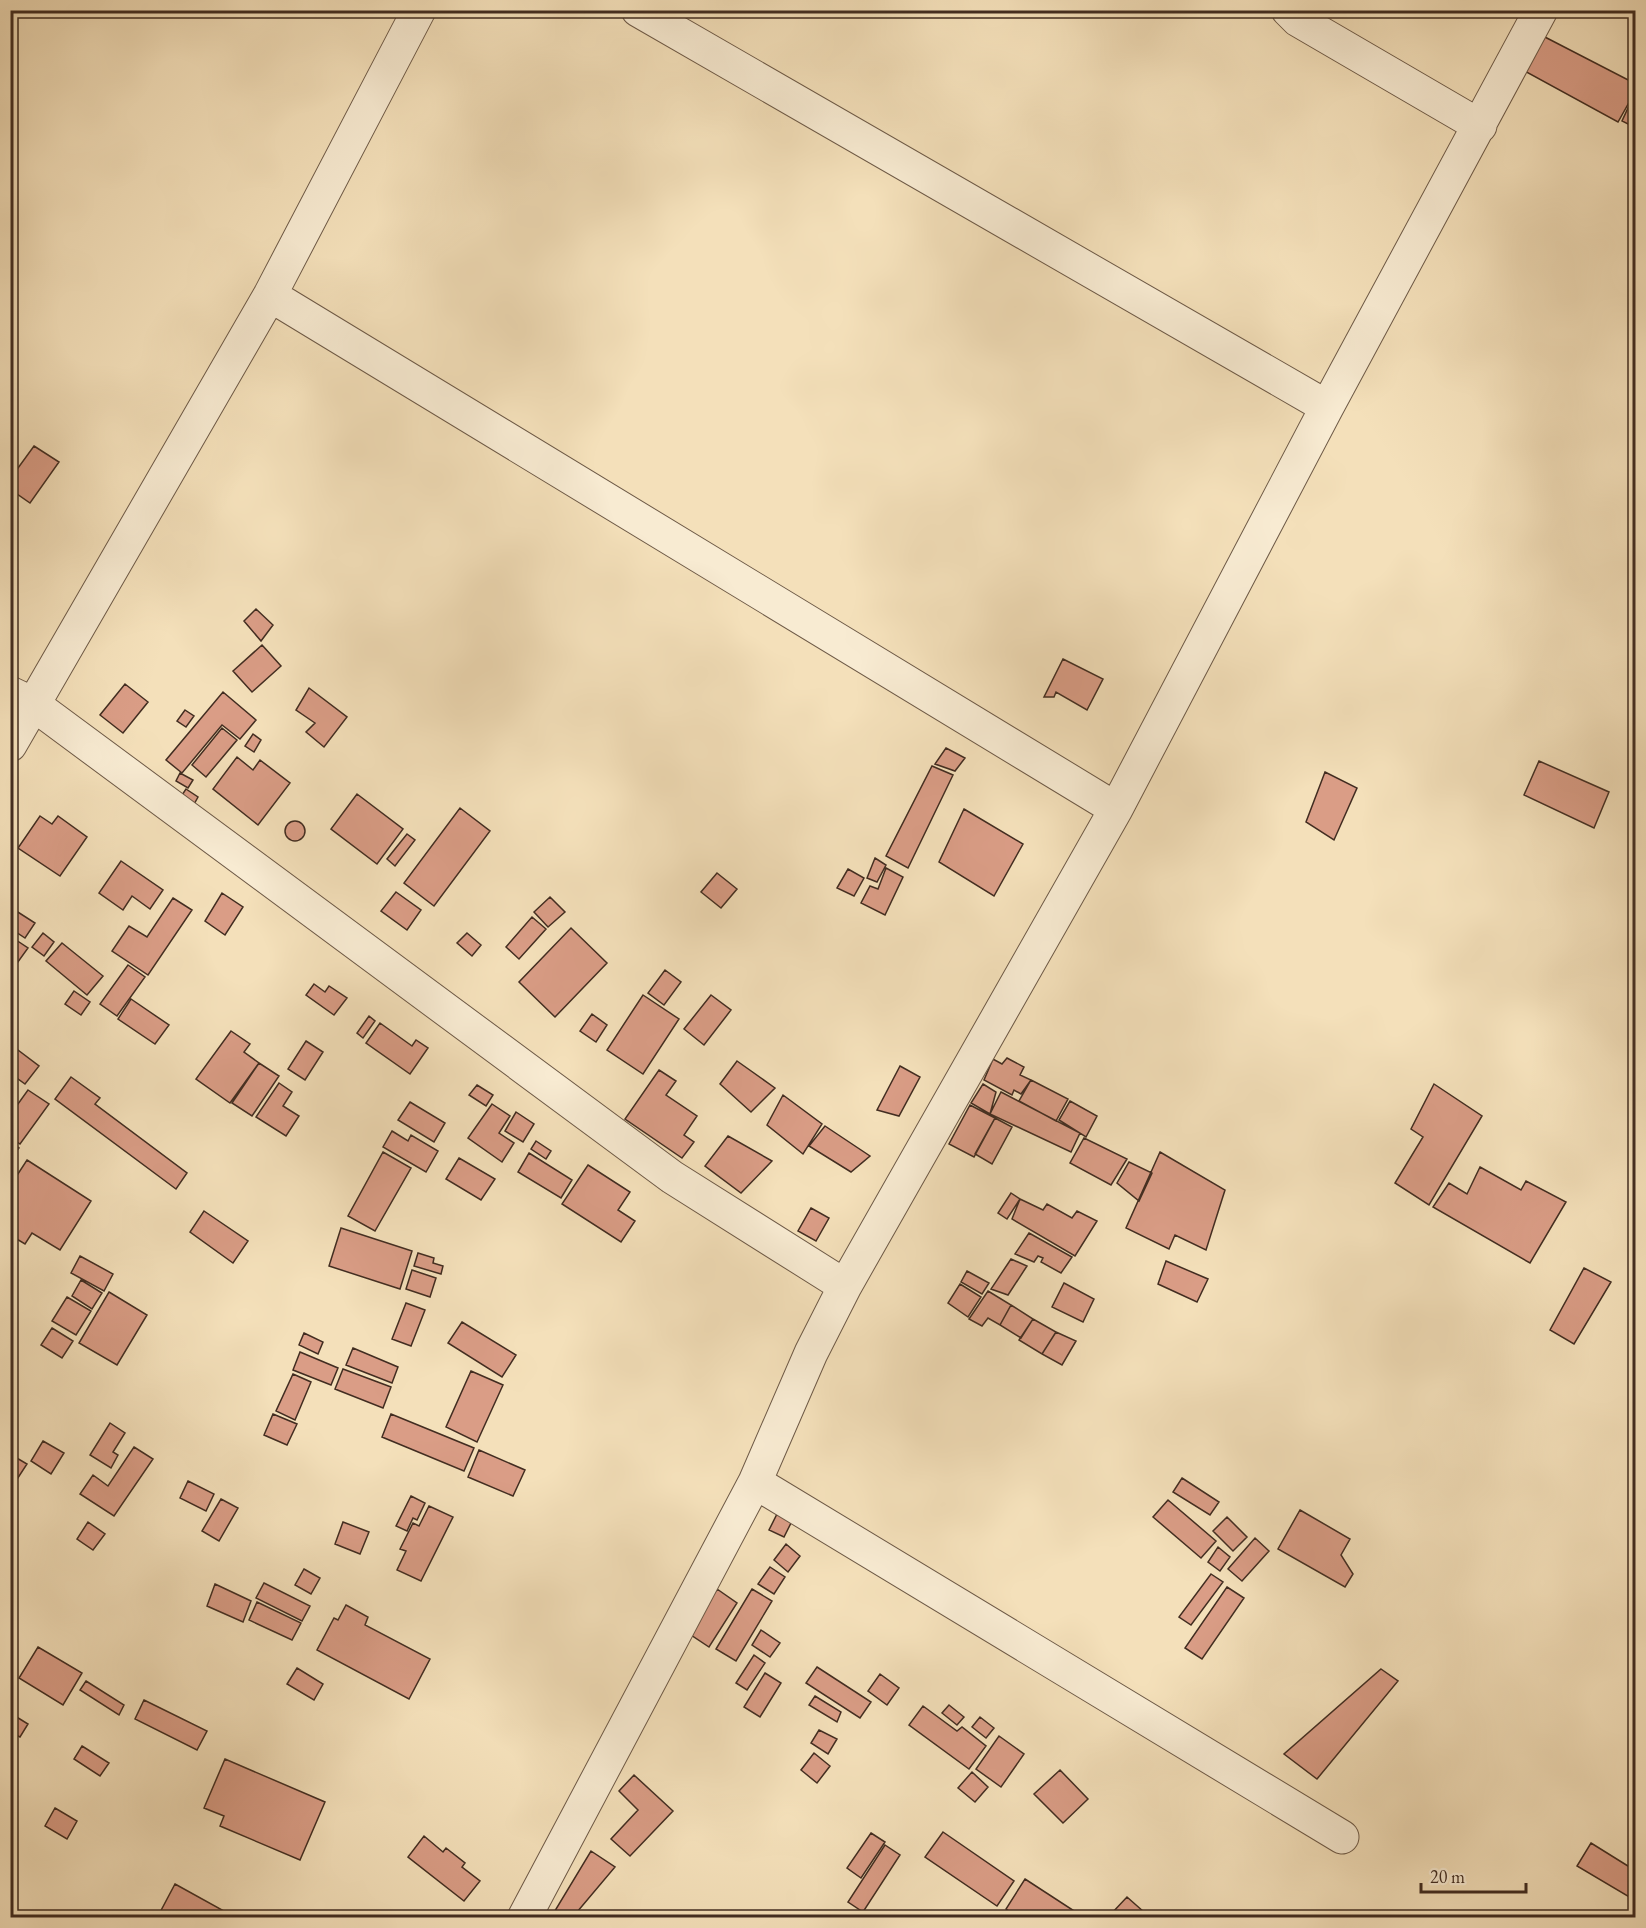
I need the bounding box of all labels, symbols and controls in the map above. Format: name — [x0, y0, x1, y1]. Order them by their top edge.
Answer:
scale bar — [1421, 1856, 1526, 1894]
text: 20 m — [1430, 1865, 1465, 1888]

